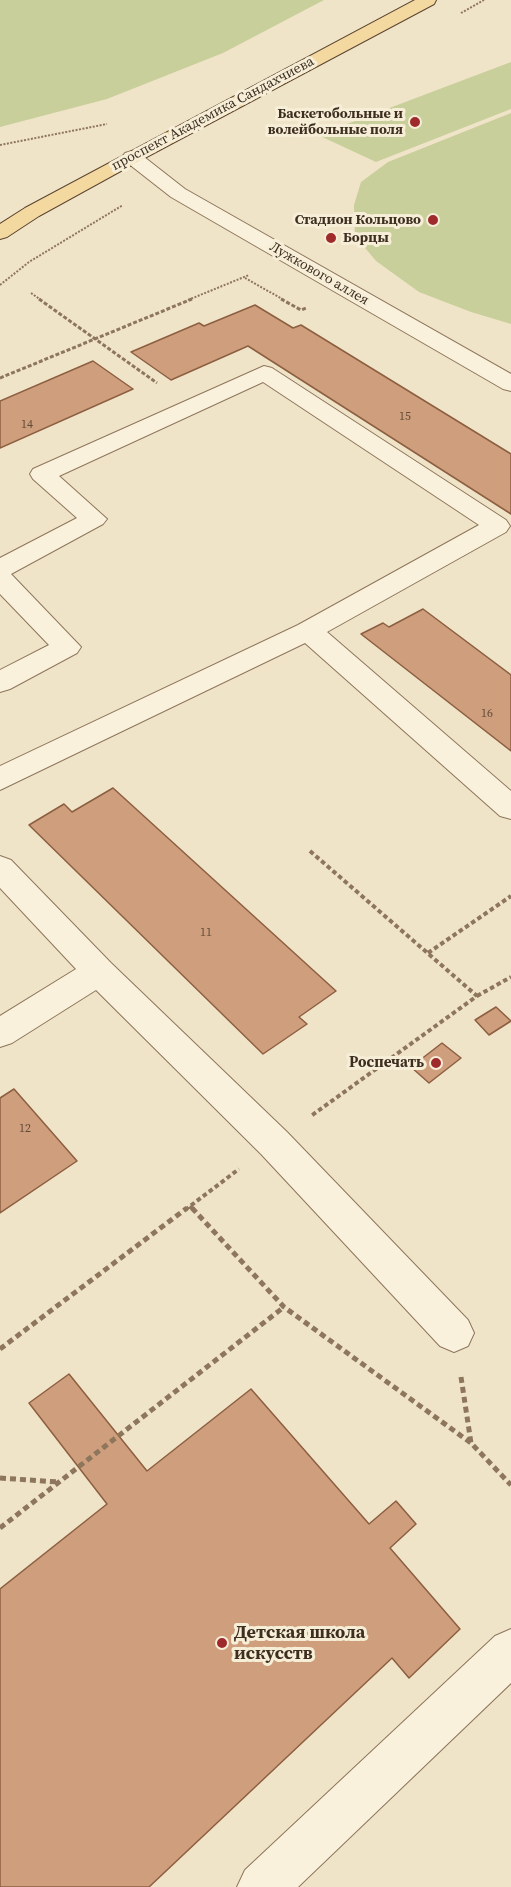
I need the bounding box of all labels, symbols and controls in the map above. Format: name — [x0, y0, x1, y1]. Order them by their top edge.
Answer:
street label: проспект Академика Сандахчиева — [109, 53, 317, 175]
place label: Баскетобольные и волейбольные поля — [268, 106, 403, 138]
marker: Баскетобольные и волейбольные поля — [408, 115, 422, 129]
place label: Стадион Кольцово — [295, 212, 421, 228]
marker: Стадион Кольцово — [426, 213, 440, 227]
place label: Борцы — [343, 230, 389, 246]
marker: Борцы — [324, 231, 338, 245]
street label: Лужкового аллея — [266, 239, 372, 309]
house number: 15 — [399, 410, 411, 424]
house number: 14 — [21, 418, 33, 432]
house number: 16 — [481, 707, 493, 721]
house number: 11 — [200, 926, 212, 940]
place label: Роспечать — [349, 1054, 424, 1072]
marker: Роспечать — [429, 1056, 443, 1070]
house number: 12 — [19, 1122, 31, 1136]
place label: Детская школа искусств — [234, 1622, 365, 1664]
marker: Детская школа искусств — [215, 1636, 229, 1650]

